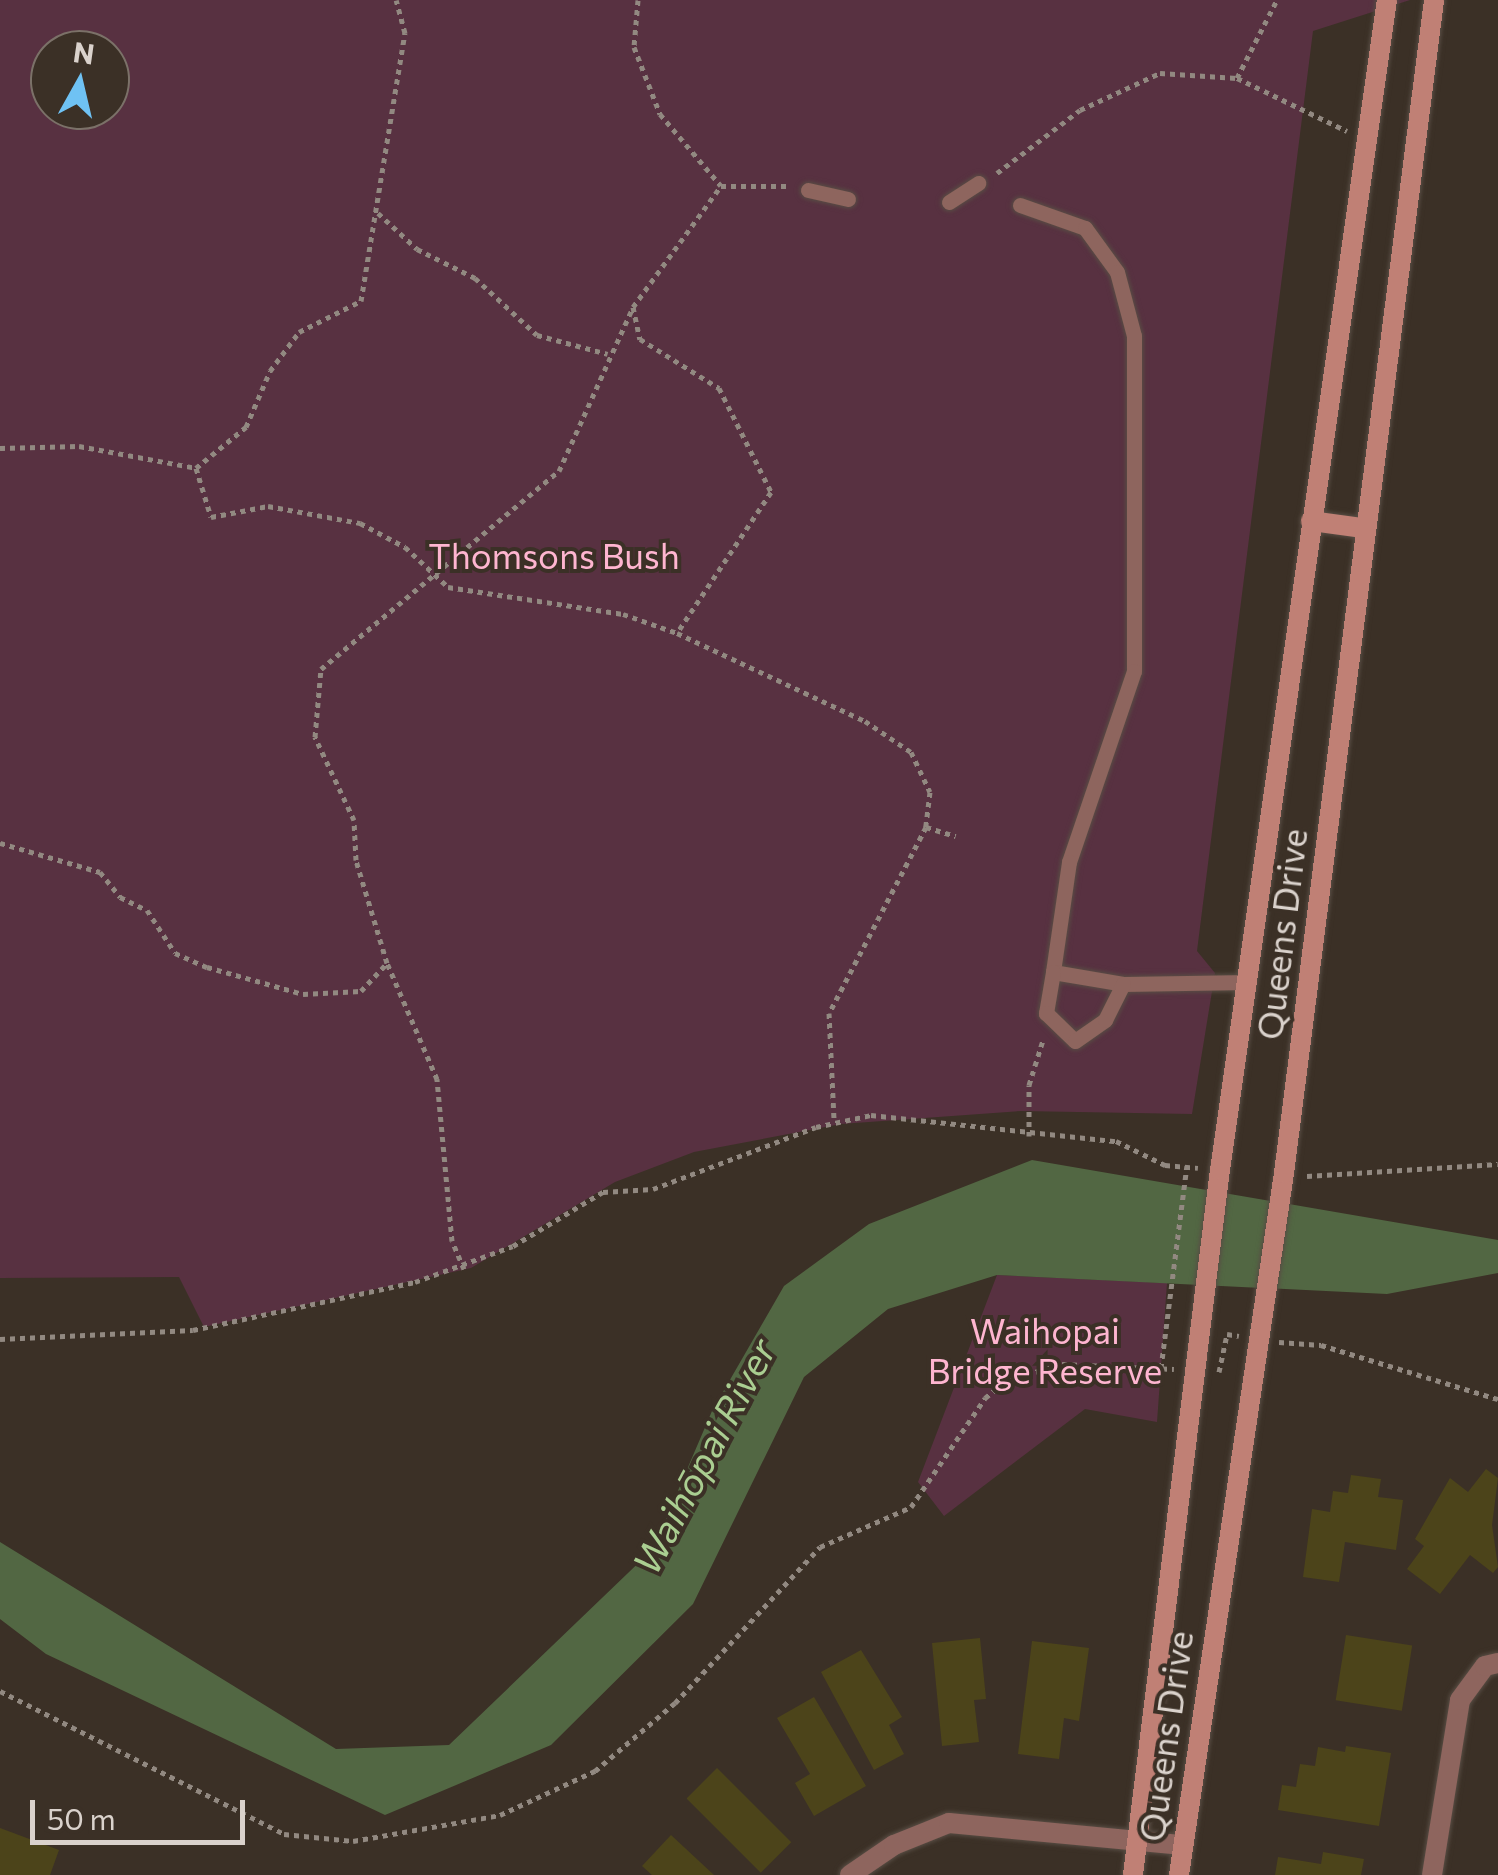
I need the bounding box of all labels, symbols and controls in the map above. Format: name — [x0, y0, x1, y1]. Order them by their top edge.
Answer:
north arrow — [30, 30, 130, 130]
text: N — [71, 34, 97, 71]
park label: Thomsons Bush — [428, 534, 680, 576]
street label: Queens Drive — [1247, 826, 1315, 1042]
park label: Waihopai Bridge Reserve — [928, 1309, 1162, 1391]
water label: Waihōpai River — [622, 1331, 784, 1581]
street label: Queens Drive — [1129, 1628, 1201, 1844]
scale bar — [35, 1780, 250, 1842]
text: 50 m — [47, 1799, 116, 1836]

